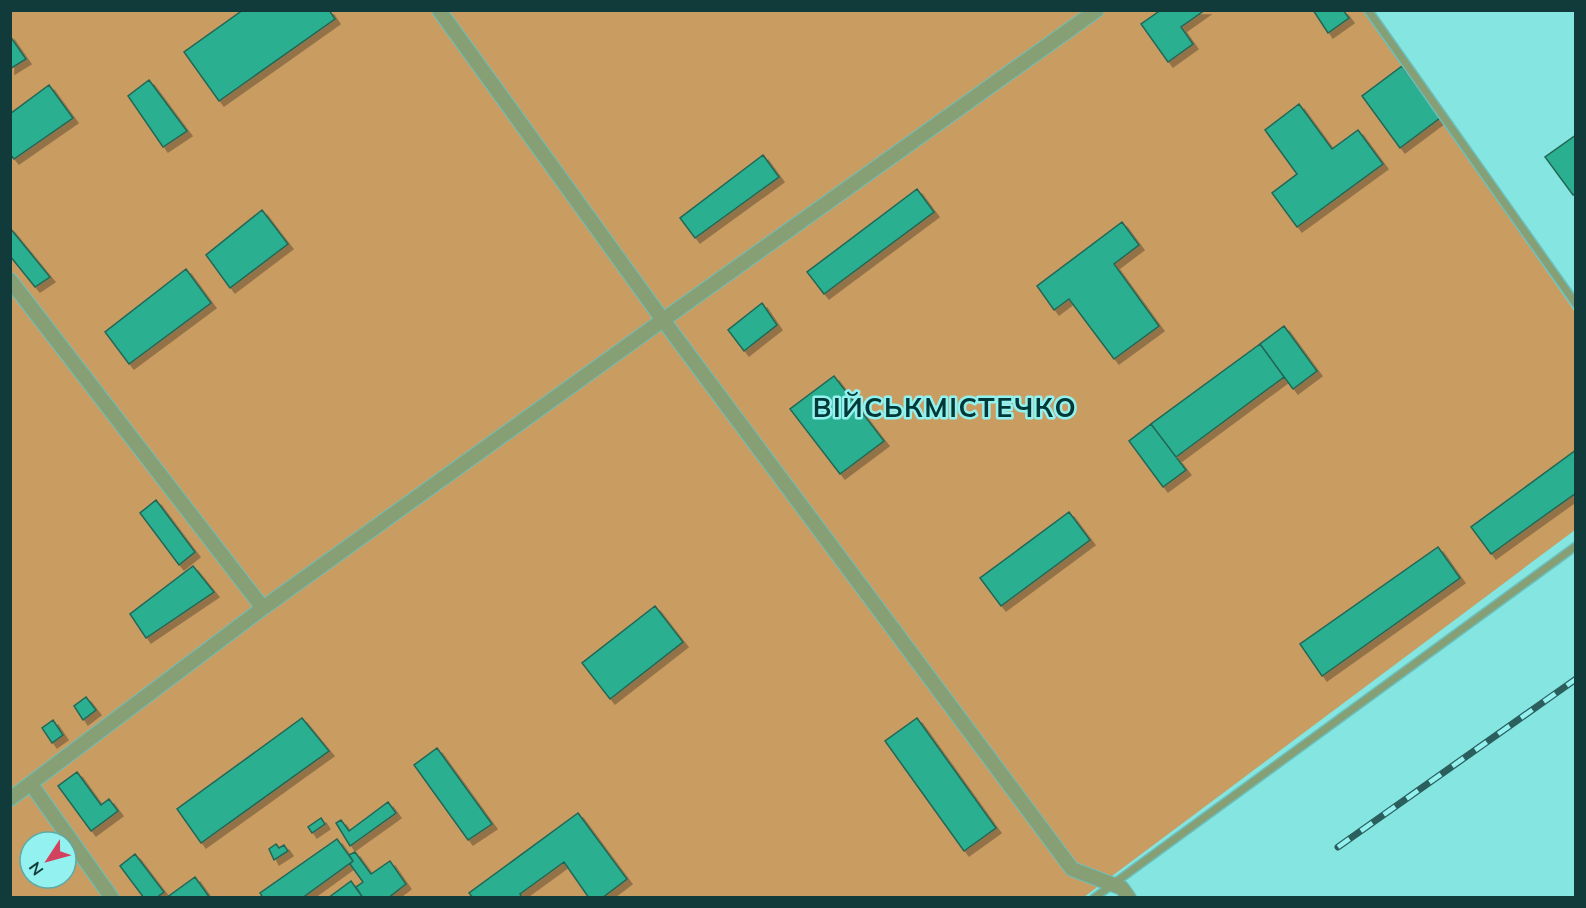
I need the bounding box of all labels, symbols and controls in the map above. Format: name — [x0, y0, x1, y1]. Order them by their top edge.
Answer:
district label: ВІЙСЬКМІСТЕЧКО — [813, 390, 1077, 424]
north arrow — [18, 830, 78, 890]
text: N — [24, 858, 48, 880]

